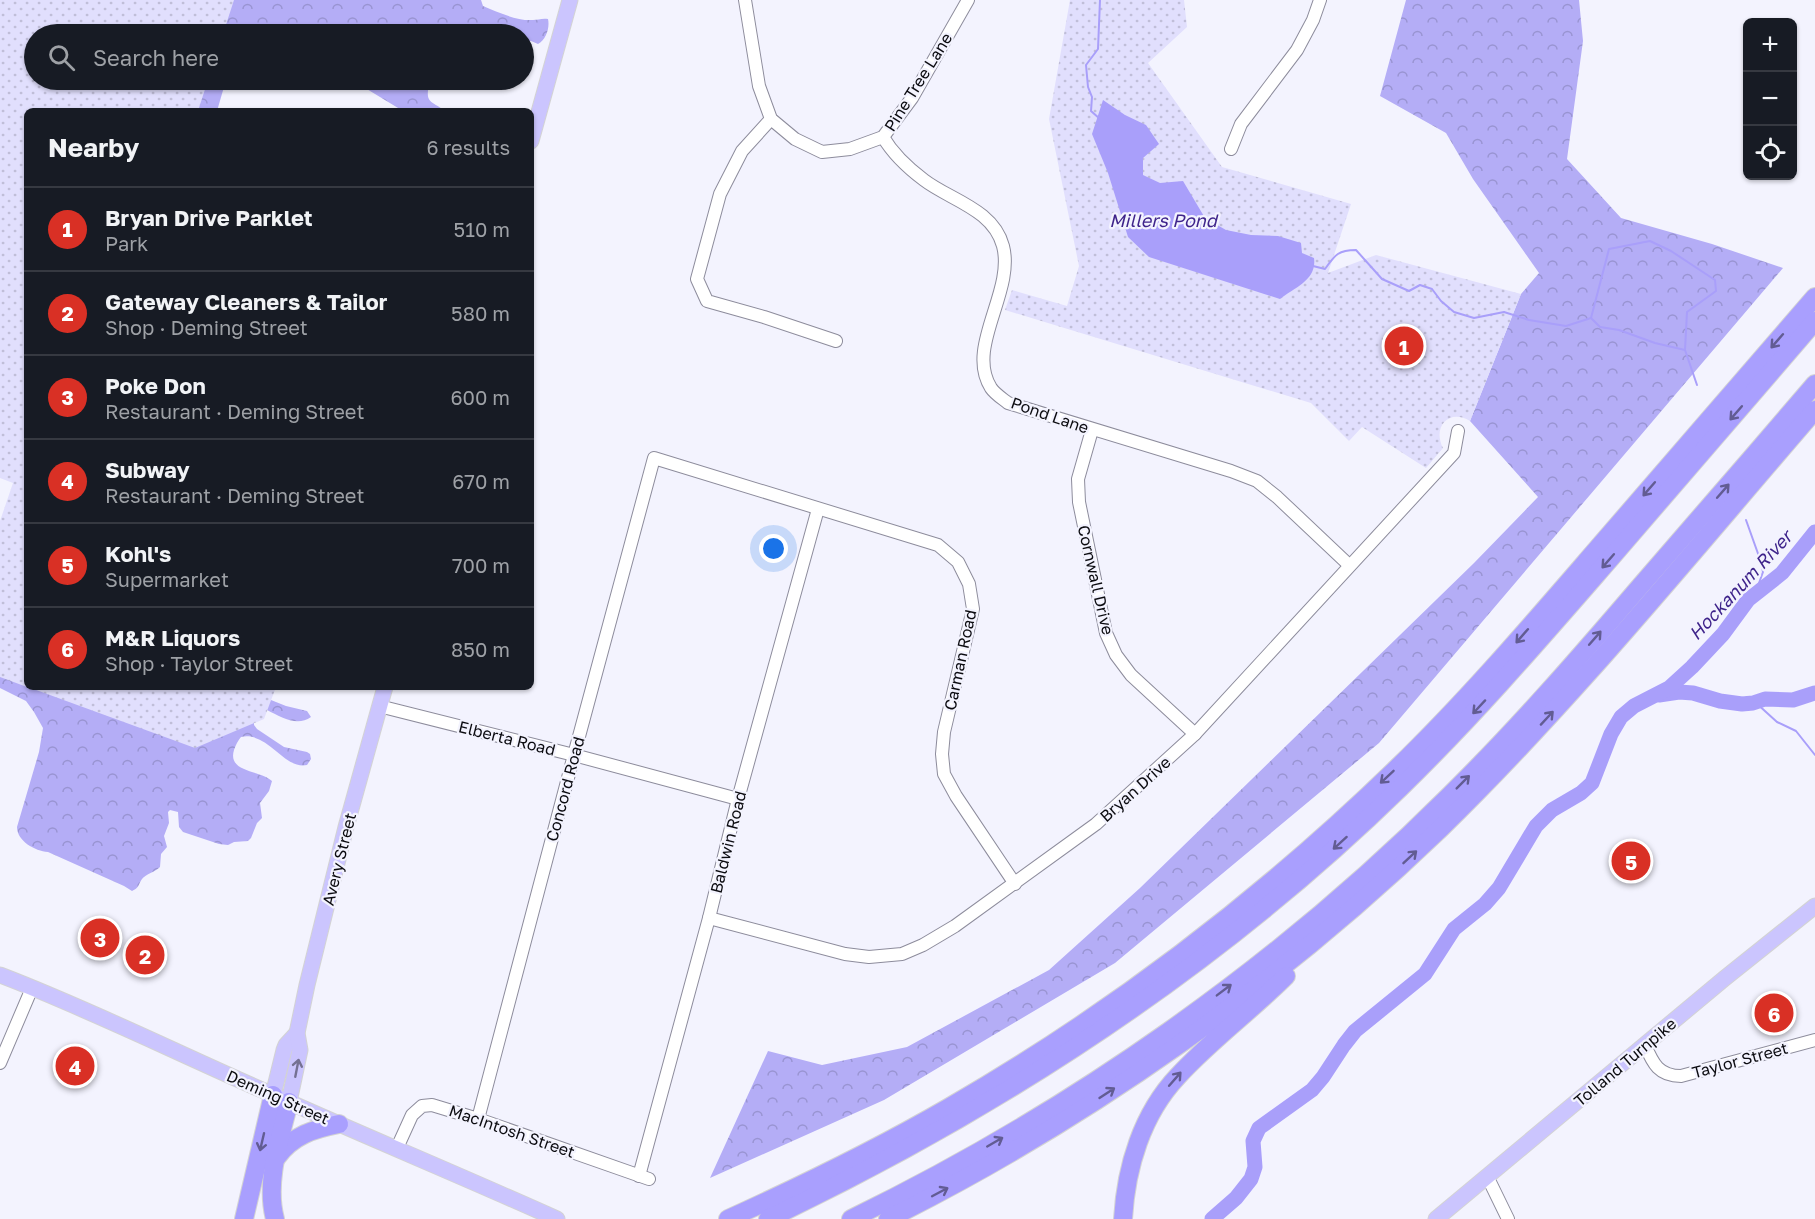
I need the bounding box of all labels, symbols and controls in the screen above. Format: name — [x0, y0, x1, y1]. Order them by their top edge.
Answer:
map controls — [1743, 18, 1797, 180]
button: + — [1743, 18, 1797, 72]
search box — [24, 24, 534, 90]
street label: Pine Tree Lane — [880, 29, 956, 135]
icon: search — [45, 41, 78, 74]
text: Search here — [93, 44, 219, 71]
button: − — [1743, 72, 1797, 126]
button: locate — [1743, 126, 1797, 180]
text: Nearby — [48, 132, 139, 163]
text: 6 results — [426, 135, 510, 159]
text: Bryan Drive Parklet — [105, 204, 313, 231]
water label: Millers Pond — [1109, 209, 1219, 231]
text: 1 — [62, 217, 73, 241]
text: 510 m — [454, 217, 510, 241]
text: Park — [105, 231, 148, 255]
text: Gateway Cleaners & Tailor — [105, 288, 387, 315]
text: 2 — [61, 301, 74, 325]
text: 580 m — [451, 301, 510, 325]
text: Shop · Deming Street — [105, 315, 308, 339]
pin: 1 — [1384, 324, 1424, 368]
one-way arrow — [1770, 333, 1784, 348]
text: Poke Don — [105, 372, 206, 399]
text: 3 — [61, 385, 74, 409]
text: 600 m — [450, 385, 510, 409]
street label: Pond Lane — [1008, 392, 1092, 438]
text: Restaurant · Deming Street — [105, 399, 364, 423]
one-way arrow — [1729, 405, 1742, 421]
text: Subway — [105, 456, 190, 483]
text: 4 — [61, 469, 74, 493]
text: 670 m — [452, 469, 510, 493]
one-way arrow — [1642, 481, 1656, 496]
text: Restaurant · Deming Street — [105, 483, 364, 507]
one-way arrow — [1716, 484, 1730, 499]
street label: Cornwall Drive — [1074, 523, 1118, 637]
water label: Hockanum River — [1684, 524, 1798, 644]
your location — [759, 534, 788, 563]
text: Kohl's — [105, 540, 171, 567]
text: 5 — [61, 553, 74, 577]
text: 700 m — [452, 553, 510, 577]
one-way arrow — [1601, 553, 1615, 568]
text: Supermarket — [105, 567, 229, 591]
street label: Carman Road — [940, 608, 980, 712]
text: M&R Liquors — [105, 624, 240, 651]
one-way arrow — [1515, 628, 1529, 643]
one-way arrow — [1588, 631, 1602, 646]
text: 6 — [61, 637, 74, 661]
text: 850 m — [451, 637, 510, 661]
text: Shop · Taylor Street — [105, 651, 293, 675]
one-way arrow — [1472, 699, 1486, 714]
one-way arrow — [1540, 711, 1554, 726]
street label: Elberta Road — [456, 716, 558, 760]
street label: Concord Road — [541, 734, 589, 844]
street label: Bryan Drive — [1095, 752, 1175, 826]
one-way arrow — [1380, 770, 1395, 784]
one-way arrow — [1456, 775, 1471, 789]
street label: Baldwin Road — [706, 789, 750, 895]
street label: Avery Street — [318, 811, 360, 907]
one-way arrow — [1333, 836, 1348, 850]
pin: 5 — [1612, 838, 1650, 884]
one-way arrow — [1402, 850, 1417, 864]
pin: 3 — [80, 916, 120, 960]
pin: 2 — [126, 932, 164, 978]
one-way arrow — [1216, 984, 1232, 997]
pin: 6 — [1754, 990, 1794, 1036]
street label: Tolland Turnpike — [1570, 1013, 1680, 1111]
street label: Taylor Street — [1690, 1038, 1790, 1082]
pin: 4 — [56, 1044, 94, 1088]
one-way arrow — [292, 1058, 303, 1078]
street label: Deming Street — [224, 1066, 332, 1128]
one-way arrow — [1168, 1072, 1182, 1087]
one-way arrow — [1098, 1086, 1115, 1098]
street label: MacIntosh Street — [446, 1100, 578, 1162]
one-way arrow — [256, 1132, 268, 1151]
one-way arrow — [986, 1136, 1003, 1148]
one-way arrow — [930, 1186, 948, 1197]

